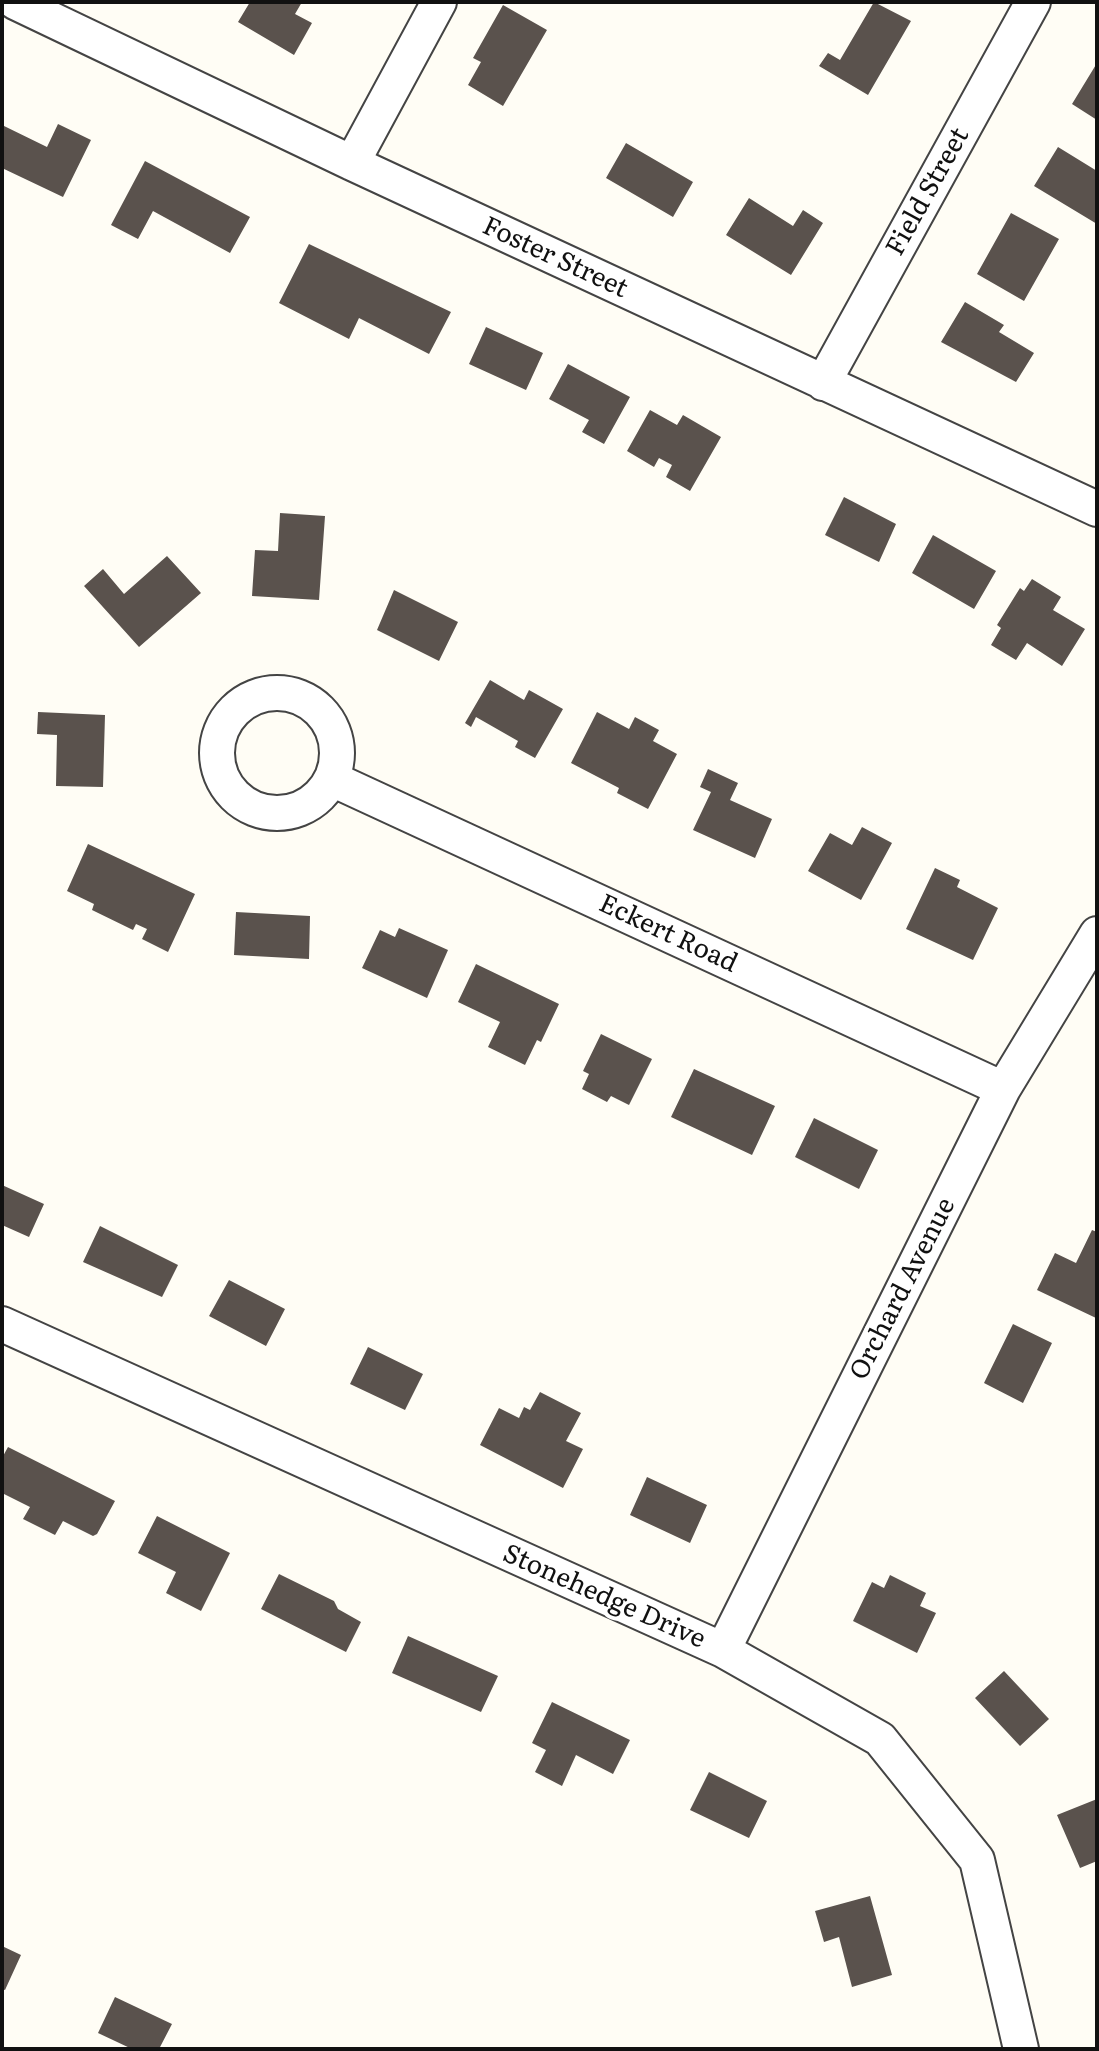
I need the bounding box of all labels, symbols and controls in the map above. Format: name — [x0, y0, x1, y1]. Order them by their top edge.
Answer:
street label: Field Street — [880, 123, 976, 261]
street label: Foster Street — [477, 211, 633, 305]
street label: Eckert Road — [594, 888, 742, 980]
street label: Orchard Avenue — [844, 1193, 962, 1385]
street label: Stonehedge Drive — [498, 1538, 710, 1656]

